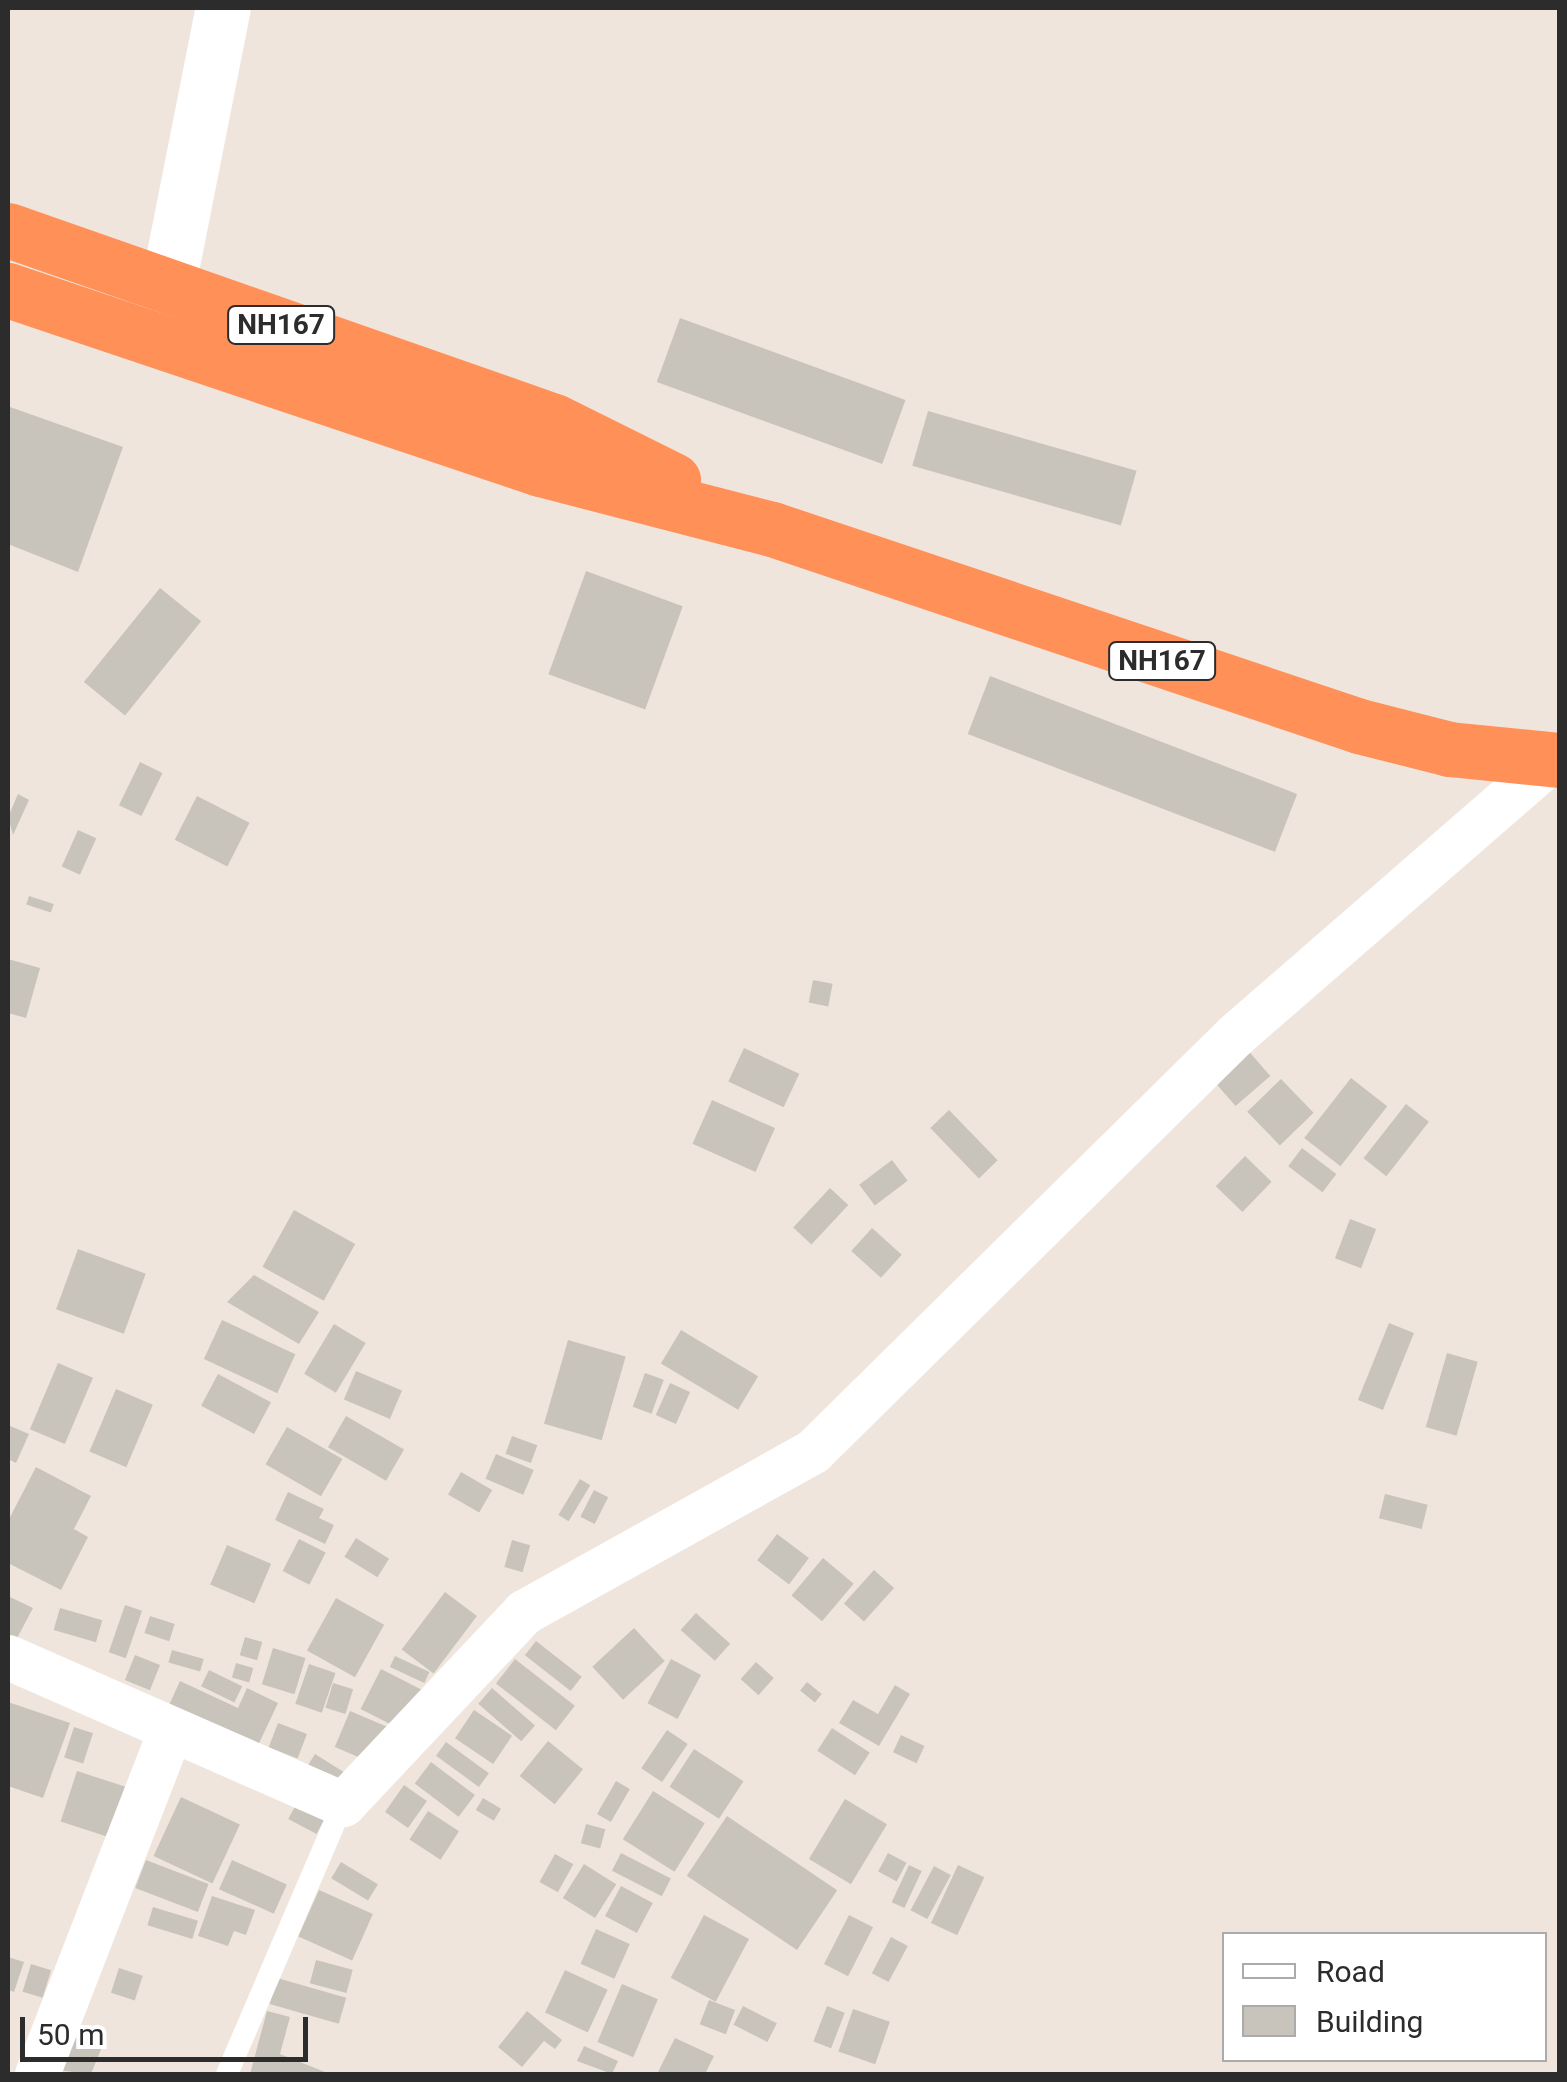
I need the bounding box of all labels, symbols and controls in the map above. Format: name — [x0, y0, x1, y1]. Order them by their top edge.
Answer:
road number: NH167 — [226, 302, 336, 348]
road number: NH167 — [1107, 638, 1217, 684]
legend — [1222, 1932, 1547, 2062]
text: Road — [1316, 1954, 1385, 1989]
scale bar — [25, 1997, 312, 2059]
text: Building — [1316, 2004, 1423, 2039]
text: 50 m — [37, 2017, 104, 2052]

